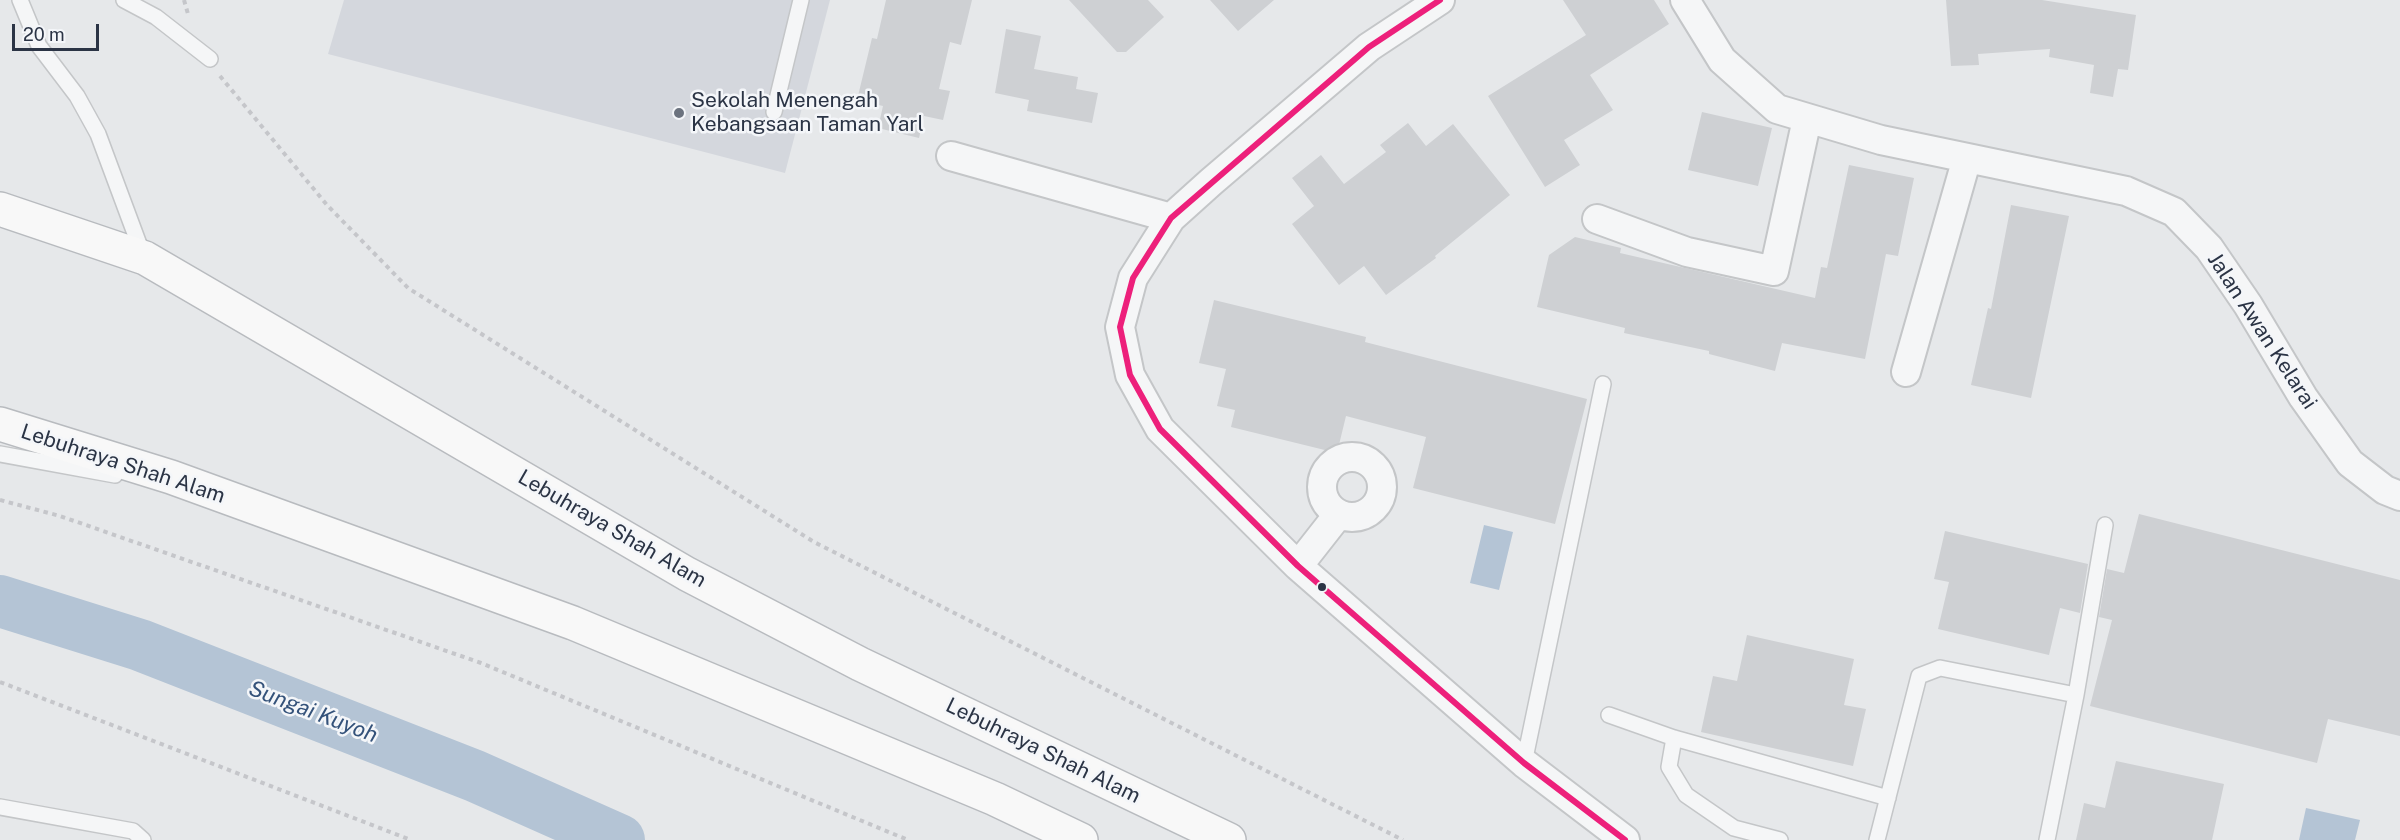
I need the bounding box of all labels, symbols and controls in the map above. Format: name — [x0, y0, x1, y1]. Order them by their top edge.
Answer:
scale bar — [15, 12, 102, 50]
text: 20 m — [23, 24, 65, 45]
place label: Sekolah Menengah Kebangsaan Taman Yarl — [691, 88, 924, 138]
marker: Sekolah Menengah Kebangsaan Taman Yarl — [672, 106, 686, 120]
street label: Jalan Awan Kelarai — [2202, 248, 2322, 414]
street label: Lebuhraya Shah Alam — [18, 419, 228, 509]
street label: Lebuhraya Shah Alam — [513, 465, 711, 593]
unlabelled marker — [1316, 581, 1328, 593]
water label: Sungai Kuyoh — [245, 675, 381, 749]
street label: Lebuhraya Shah Alam — [942, 693, 1144, 809]

